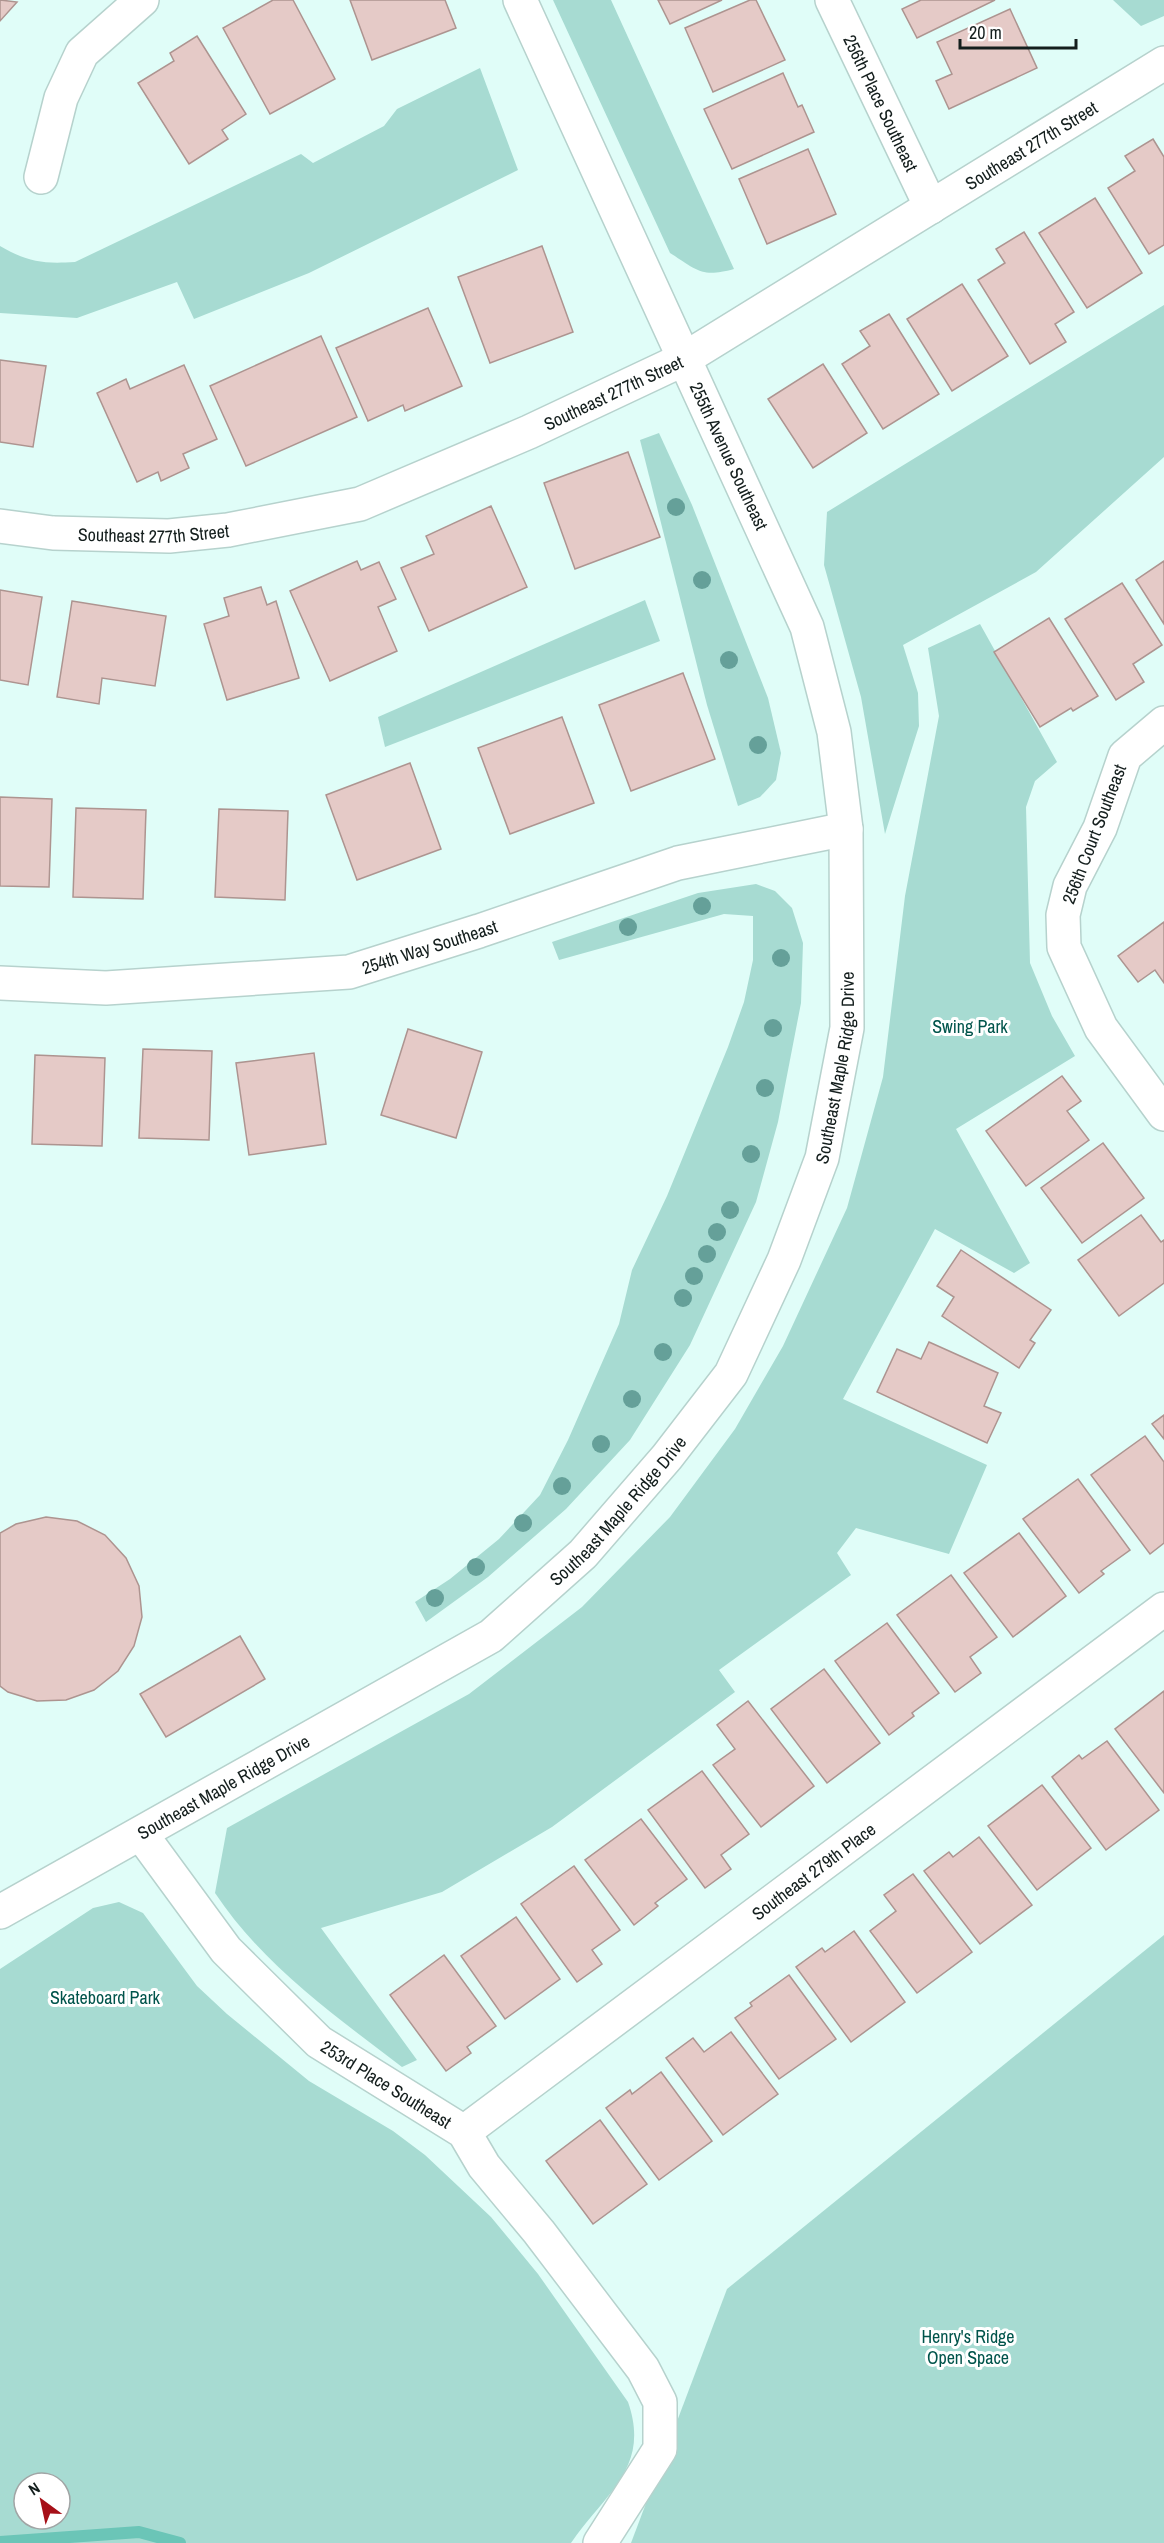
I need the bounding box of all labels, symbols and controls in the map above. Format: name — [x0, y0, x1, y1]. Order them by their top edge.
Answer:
scale bar — [960, 12, 1076, 50]
text: 20 m — [969, 20, 1002, 45]
street label: 256th Place Southeast — [838, 30, 925, 175]
street label: Southeast 277th Street — [960, 95, 1102, 195]
street label: Southeast 277th Street — [539, 349, 687, 436]
street label: 255th Avenue Southeast — [684, 378, 774, 534]
street label: Southeast 277th Street — [78, 517, 230, 549]
street label: 256th Court Southeast — [1056, 761, 1132, 907]
street label: 254th Way Southeast — [359, 913, 500, 980]
street label: Southeast Maple Ridge Drive — [809, 972, 859, 1167]
park label: Swing Park — [932, 1014, 1008, 1039]
street label: Southeast Maple Ridge Drive — [544, 1430, 692, 1591]
street label: Southeast Maple Ridge Drive — [133, 1728, 314, 1845]
street label: Southeast 279th Place — [746, 1817, 880, 1926]
park label: Skateboard Park — [50, 1985, 161, 2010]
street label: 253rd Place Southeast — [316, 2034, 457, 2134]
park label: Henry's Ridge Open Space — [921, 2324, 1015, 2370]
north arrow — [12, 2471, 72, 2531]
text: N — [24, 2477, 44, 2500]

